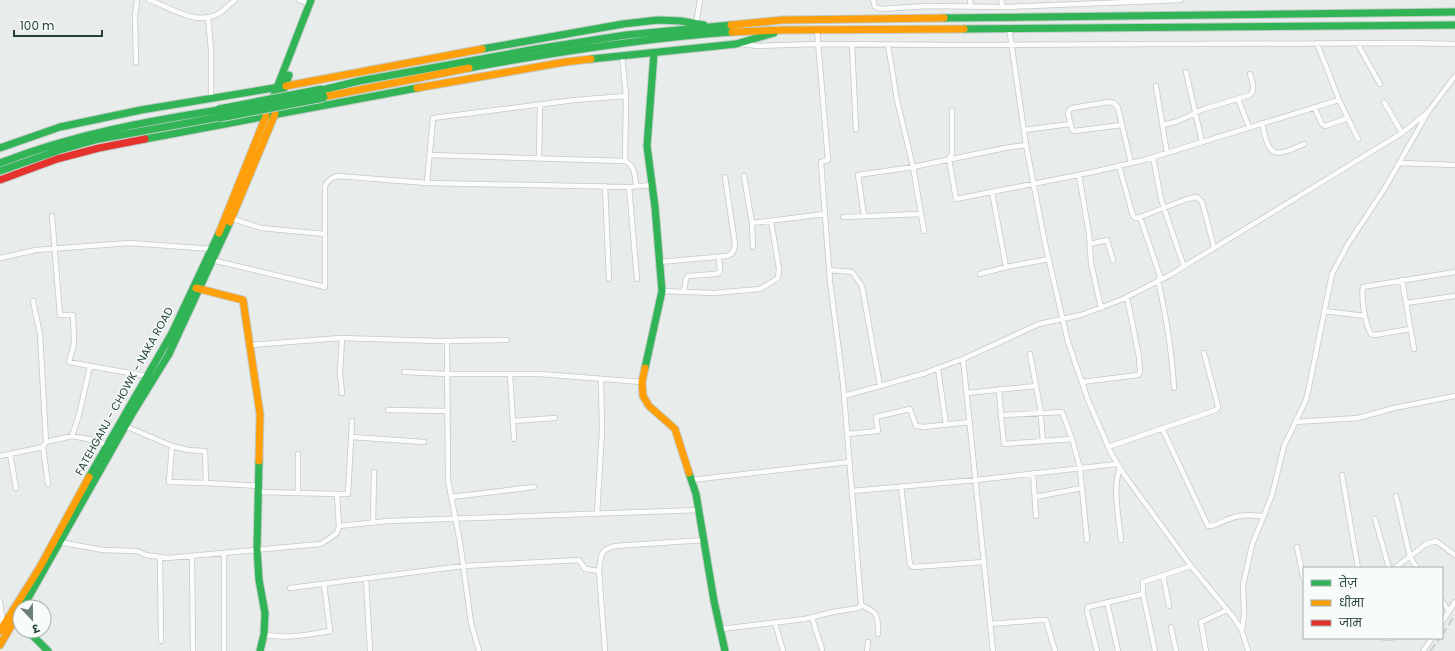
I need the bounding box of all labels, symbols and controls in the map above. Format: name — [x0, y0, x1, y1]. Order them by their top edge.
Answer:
scale bar — [14, 12, 102, 38]
text: 100 m — [20, 17, 54, 34]
street label: FATEHGANJ - CHOWK - NAKA ROAD — [71, 304, 177, 478]
legend — [1303, 567, 1443, 639]
text: तेज़ — [1338, 574, 1358, 591]
text: धीमा — [1339, 594, 1365, 611]
north arrow — [12, 599, 52, 639]
text: जाम — [1338, 614, 1363, 631]
text: उ — [29, 619, 43, 637]

